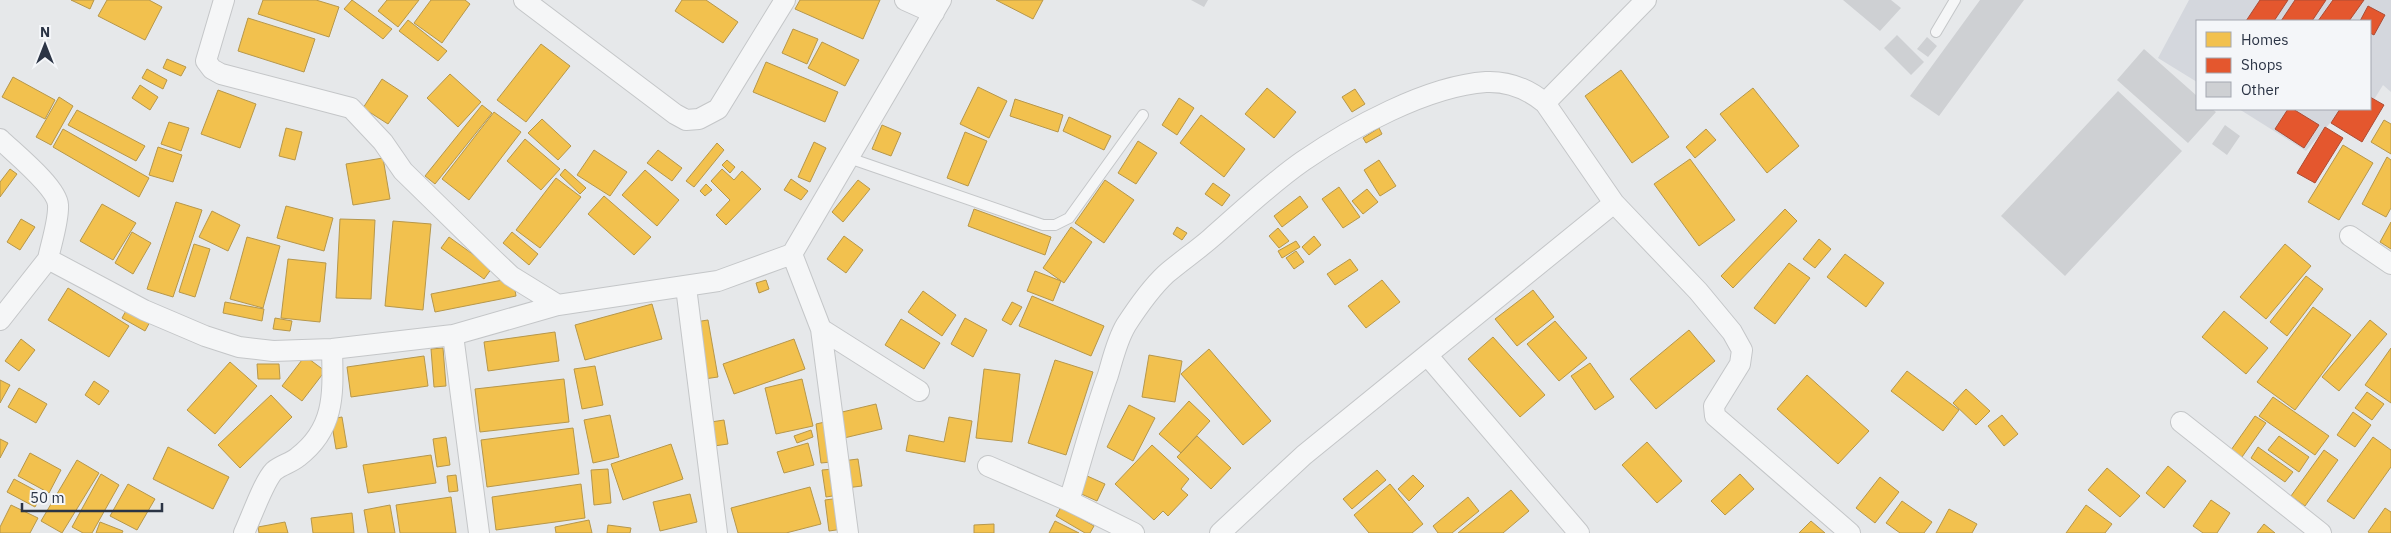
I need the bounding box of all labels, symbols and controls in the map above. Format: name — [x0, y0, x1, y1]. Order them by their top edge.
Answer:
north arrow — [20, 20, 70, 70]
legend — [2196, 20, 2371, 110]
text: N — [40, 23, 50, 41]
text: Homes — [2241, 30, 2289, 49]
text: Shops — [2241, 55, 2283, 74]
text: Other — [2241, 80, 2280, 99]
scale bar — [22, 480, 162, 512]
text: 50 m — [30, 488, 65, 507]

